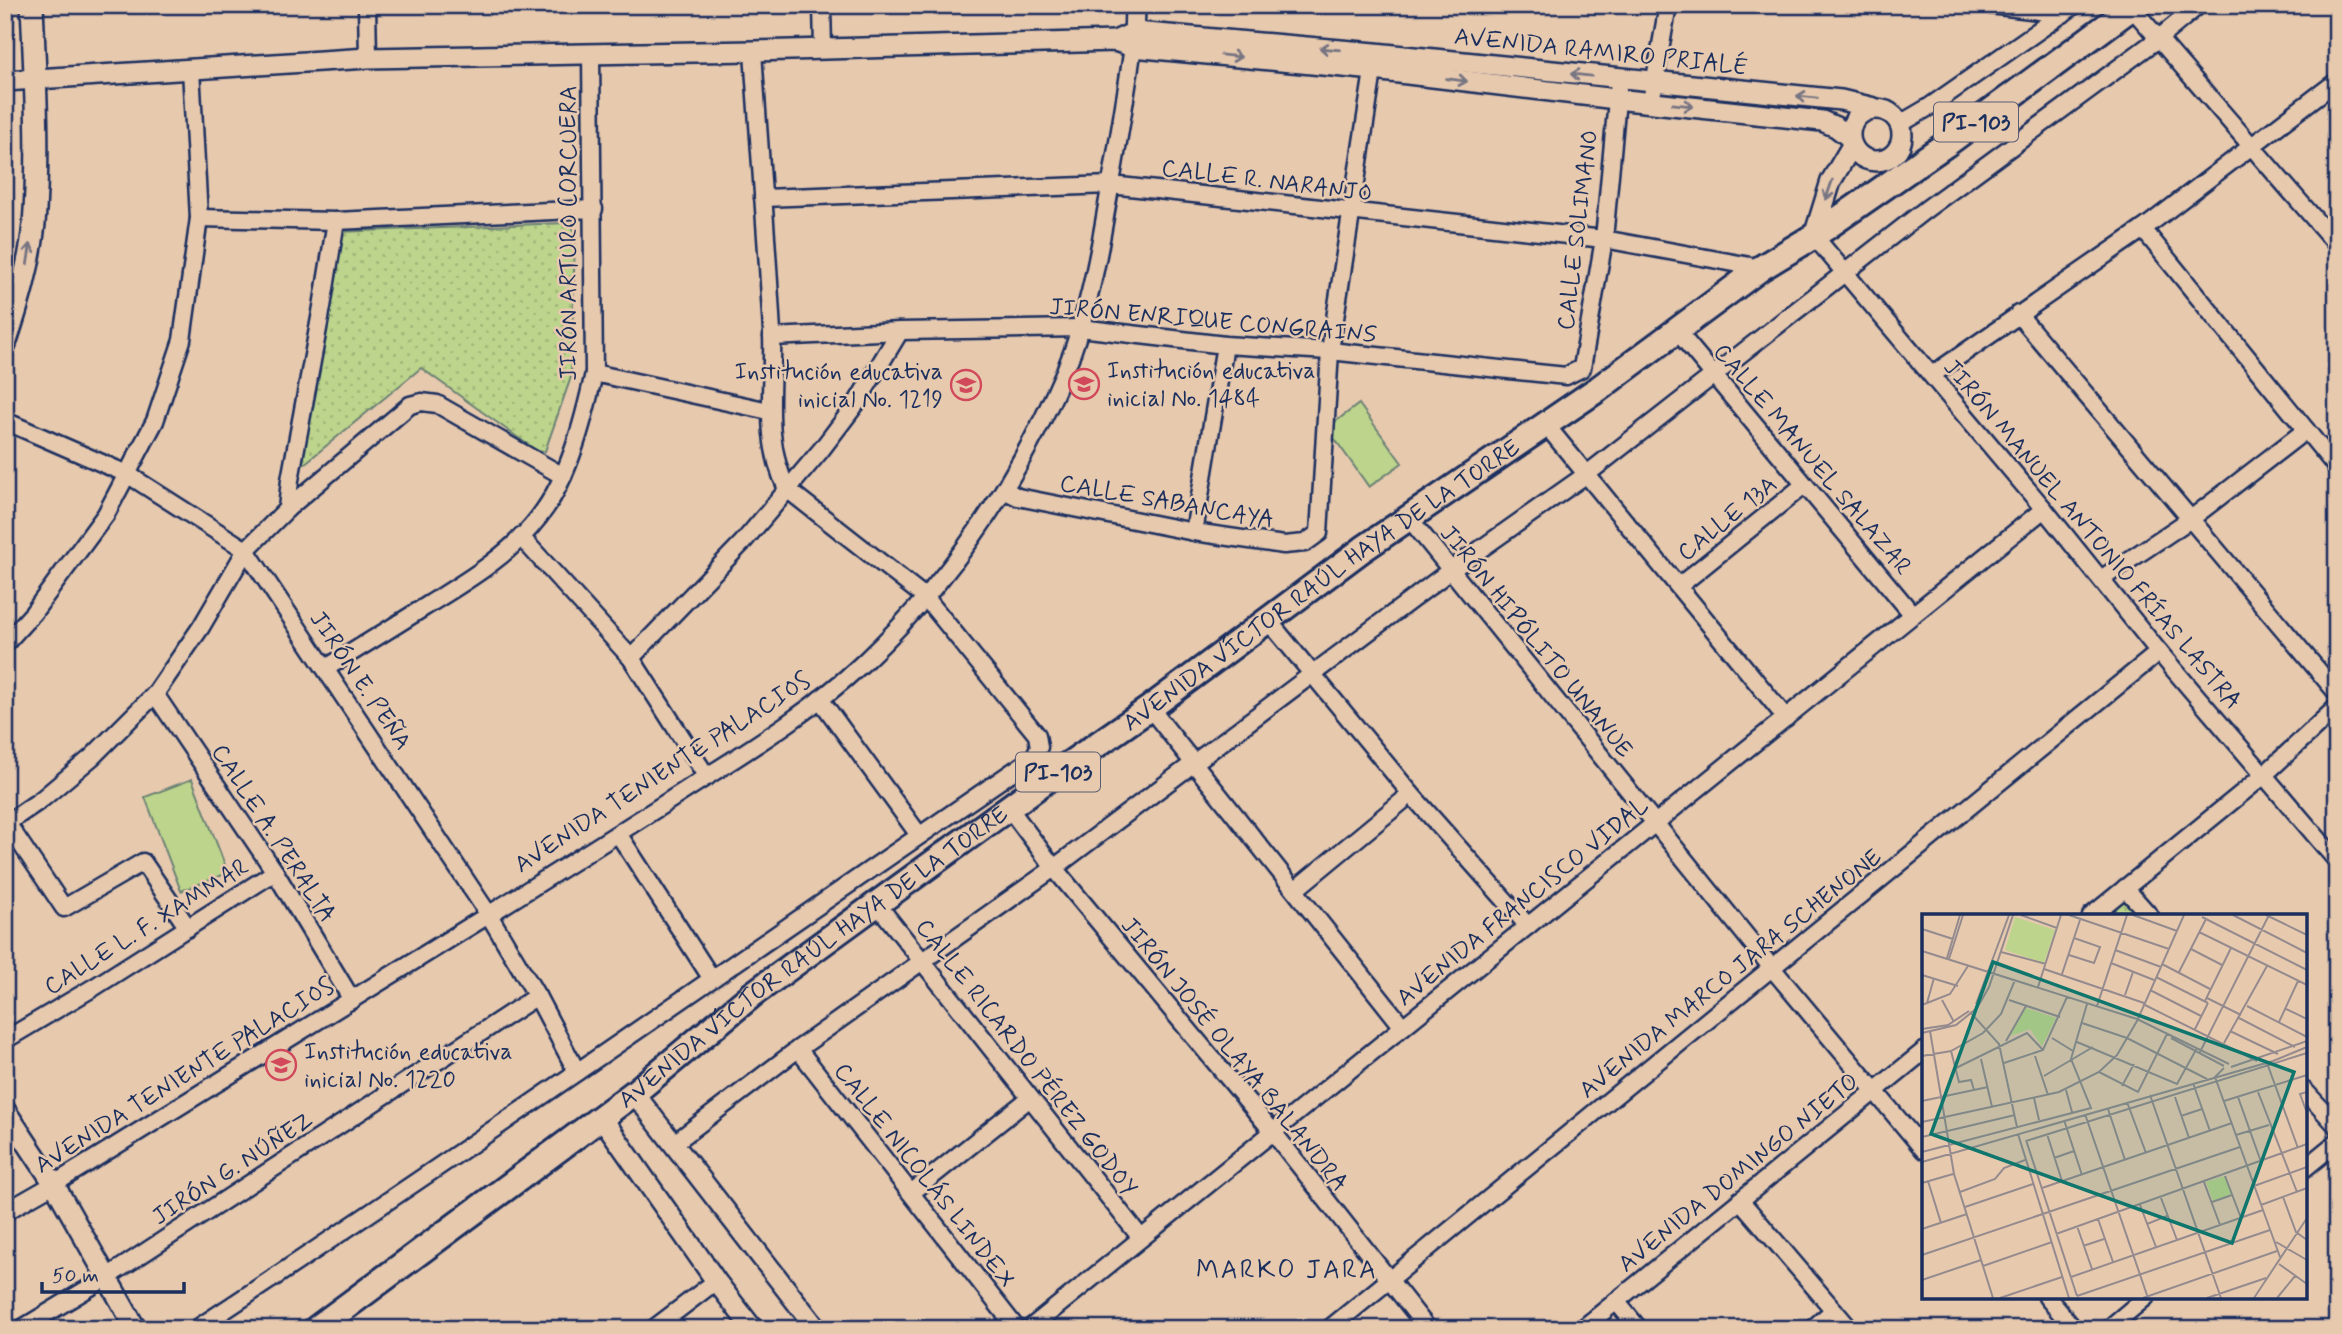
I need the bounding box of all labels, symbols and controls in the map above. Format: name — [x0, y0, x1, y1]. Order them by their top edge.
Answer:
street label: AVENIDA RAMIRO PRIALÉ — [1452, 20, 1749, 83]
one-way arrow — [1319, 42, 1342, 55]
one-way arrow — [1219, 50, 1242, 63]
one-way arrow — [1570, 68, 1593, 81]
one-way arrow — [1445, 74, 1468, 87]
street label: JIRÓN ARTURO CORCUERA — [554, 85, 585, 381]
one-way arrow — [1796, 90, 1819, 103]
one-way arrow — [1671, 99, 1694, 112]
road number: PI-103 — [1934, 102, 2018, 141]
street label: CALLE SOLIMANO — [1551, 128, 1606, 332]
street label: CALLE R. NARANJO — [1160, 153, 1374, 210]
one-way arrow — [1821, 178, 1834, 200]
one-way arrow — [23, 243, 36, 266]
street label: JIRÓN ENRIQUE CONGRAINS — [1048, 292, 1378, 351]
street label: CALLE MANUEL SALAZAR — [1706, 338, 1918, 582]
street label: JIRÓN MANUEL ANTONIO FRÍAS LASTRA — [1936, 353, 2249, 717]
place label: Institución educativa inicial No. 1484 — [1107, 356, 1315, 415]
place label: Institución educativa inicial No. 1219 — [735, 357, 943, 416]
school or university icon: Institución educativa inicial No. 1484 — [1067, 367, 1101, 401]
school or university icon: Institución educativa inicial No. 1219 — [949, 368, 983, 402]
street label: AVENIDA VÍCTOR RAÚL HAYA DE LA TORRE — [1117, 433, 1527, 739]
street label: CALLE SABANCAYA — [1057, 468, 1276, 537]
street label: CALLE 13A — [1672, 469, 1784, 569]
street label: JIRÓN HIPÓLITO UNANUE — [1432, 519, 1639, 765]
street label: JIRÓN E. PEÑA — [302, 605, 418, 757]
street label: AVENIDA TENIENTE PALACIOS — [509, 666, 817, 881]
street label: CALLE A. PERALTA — [203, 739, 342, 929]
road number: PI-103 — [1016, 752, 1100, 792]
street label: AVENIDA FRANCISCO VIDAL — [1390, 791, 1656, 1014]
street label: AVENIDA VÍCTOR RAÚL HAYA DE LA TORRE — [613, 799, 1015, 1116]
street label: AVENIDA MARCO JARA SCHENONE — [1573, 842, 1889, 1106]
street label: CALLE L. F. XAMMAR — [39, 852, 255, 1003]
street label: JIRÓN JOSÉ OLAYA BALANDRA — [1113, 910, 1356, 1199]
street label: CALLE RICARDO PÉREZ GODOY — [908, 912, 1145, 1203]
inset map — [1922, 914, 2307, 1299]
street label: AVENIDA TENIENTE PALACIOS — [29, 971, 340, 1181]
place label: Institución educativa inicial No. 1220 — [304, 1037, 512, 1096]
school or university icon: Institución educativa inicial No. 1220 — [264, 1048, 298, 1082]
street label: CALLE NICOLÁS LINDEX — [826, 1056, 1022, 1295]
street label: AVENIDA DOMINGO NIETO — [1612, 1066, 1866, 1280]
street label: JIRÓN G. NÚÑEZ — [146, 1106, 319, 1233]
scale bar — [42, 1250, 184, 1294]
district label: MARKO JARA — [1196, 1254, 1378, 1288]
text: 50 m — [52, 1262, 99, 1290]

